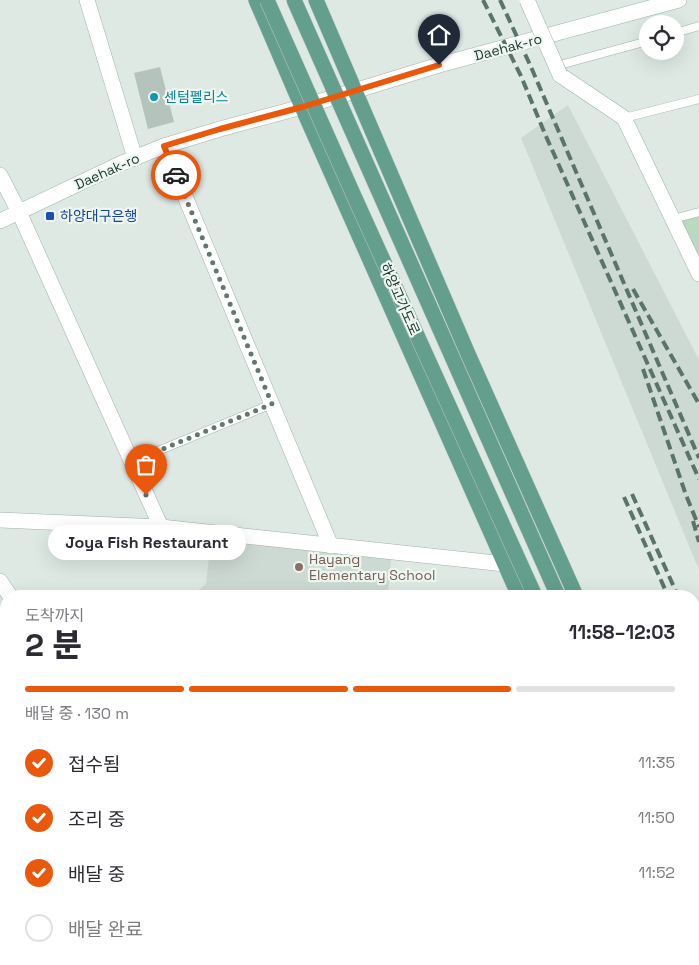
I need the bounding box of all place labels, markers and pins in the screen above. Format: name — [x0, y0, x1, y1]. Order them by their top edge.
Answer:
pin — [418, 14, 460, 65]
place label: 센텀펠리스 — [164, 88, 229, 106]
marker: 센텀펠리스 — [148, 91, 160, 103]
place label: 하양대구은행 — [60, 207, 137, 225]
marker: 하양대구은행 — [44, 210, 56, 222]
pin — [125, 444, 167, 495]
callout: Joya Fish Restaurant — [47, 525, 245, 560]
place label: Hayang Elementary School — [309, 550, 435, 584]
marker: Hayang Elementary School — [293, 561, 305, 573]

